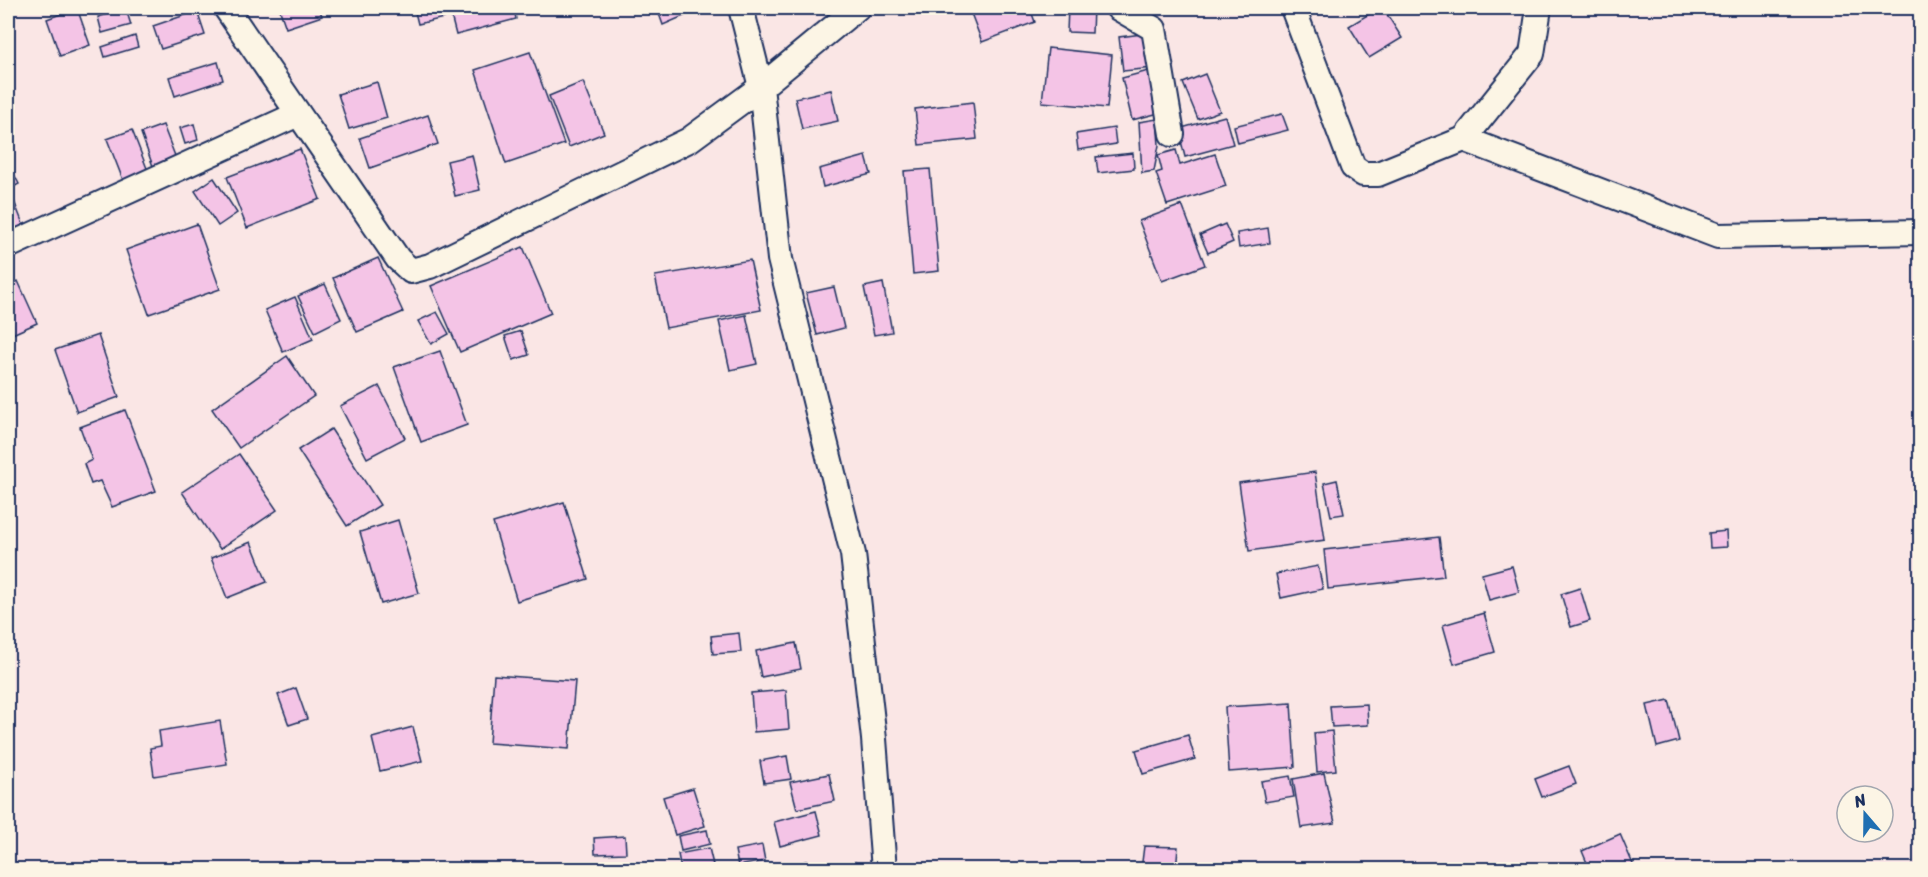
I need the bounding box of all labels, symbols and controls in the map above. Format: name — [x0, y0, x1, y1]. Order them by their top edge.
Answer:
north arrow — [1835, 784, 1895, 844]
text: N — [1849, 785, 1871, 816]

